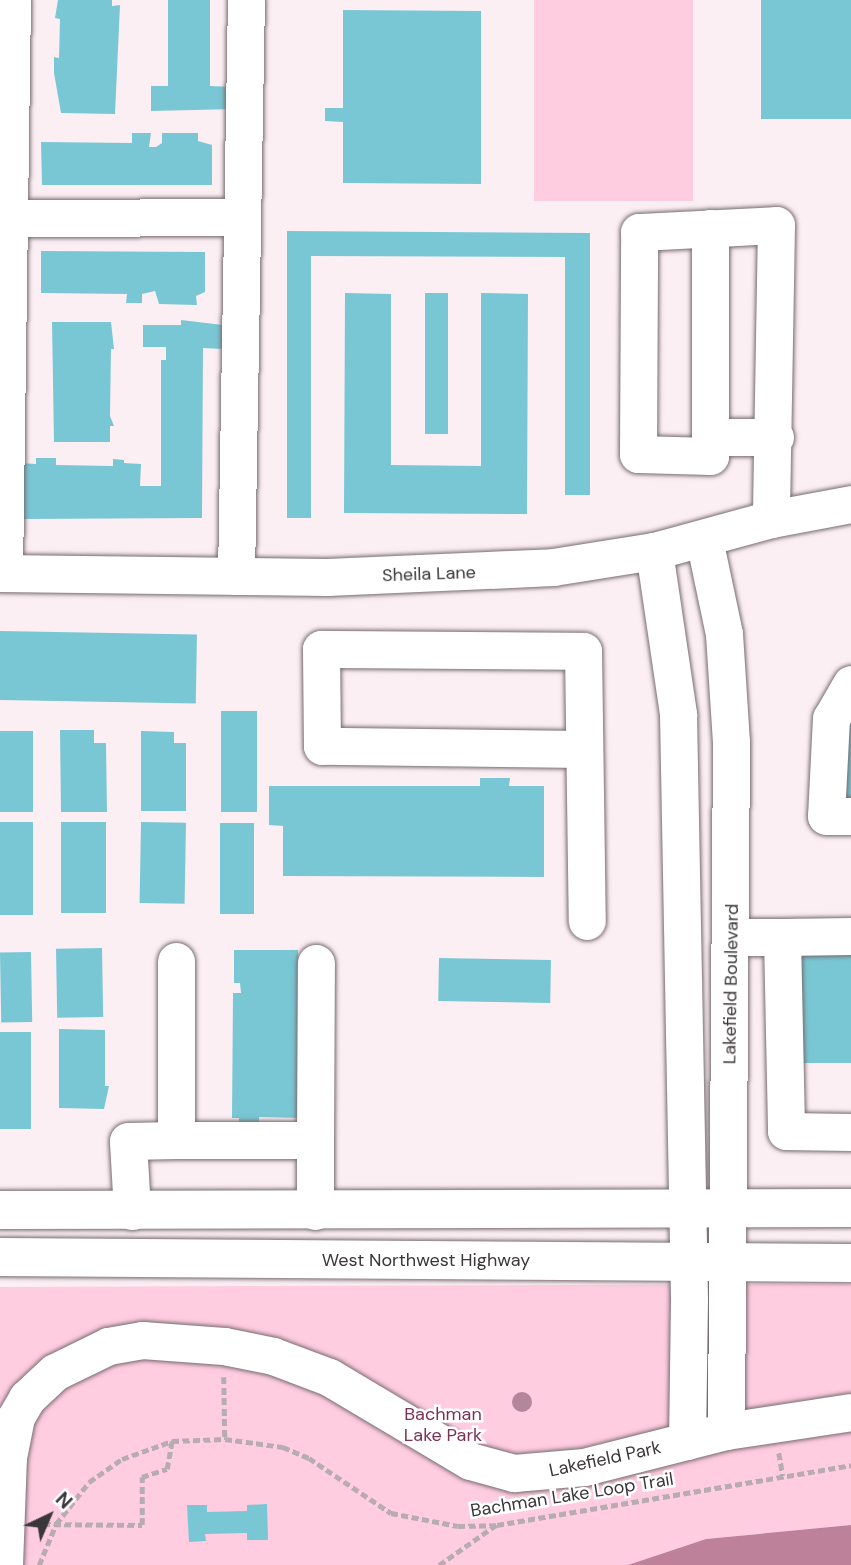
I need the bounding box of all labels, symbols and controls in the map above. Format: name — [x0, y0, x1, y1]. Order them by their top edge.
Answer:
street label: Sheila Lane — [382, 562, 476, 586]
street label: Lakefield Boulevard — [719, 904, 743, 1064]
street label: West Northwest Highway — [322, 1249, 530, 1271]
park label: Bachman Lake Park — [404, 1404, 482, 1446]
street label: Lakefield Park — [547, 1437, 663, 1481]
street label: Bachman Lake Loop Trail — [469, 1468, 675, 1522]
north arrow — [14, 1481, 84, 1551]
text: N — [50, 1487, 78, 1514]

